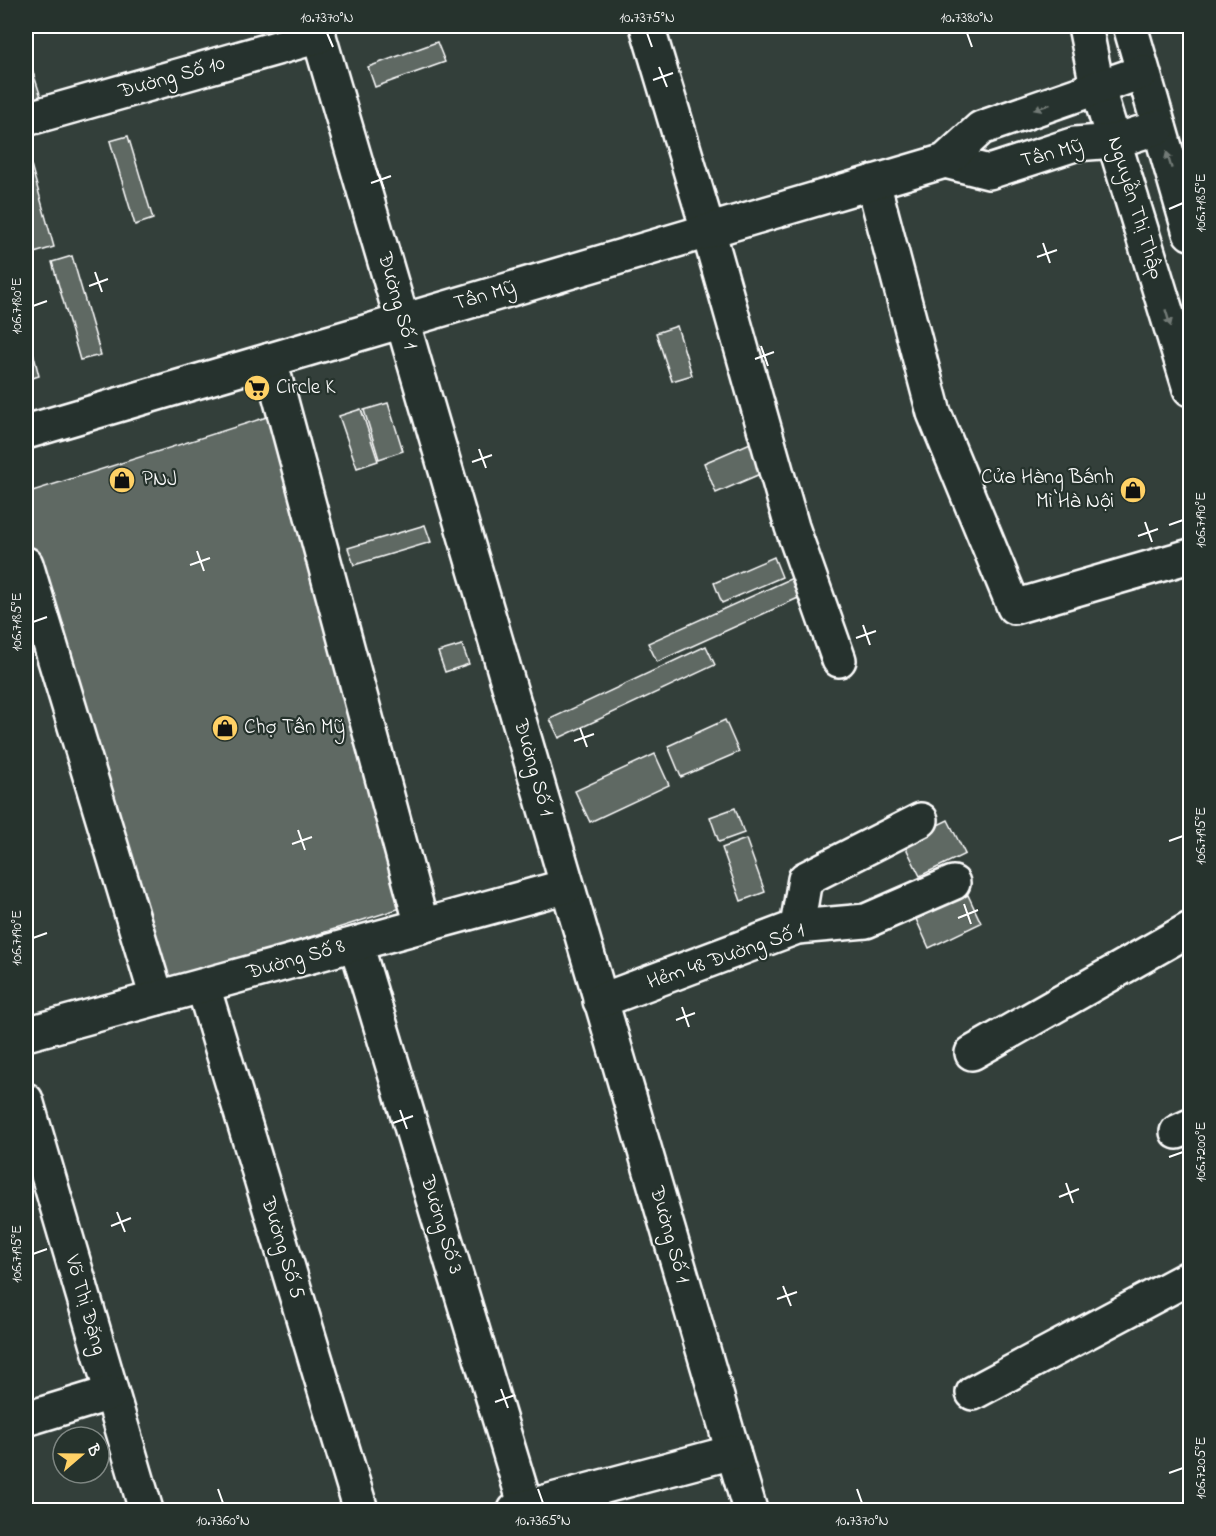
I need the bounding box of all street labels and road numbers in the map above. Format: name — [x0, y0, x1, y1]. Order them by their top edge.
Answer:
street label: Đường Số 10 — [115, 49, 229, 110]
street label: Tân Mỹ — [1017, 131, 1087, 179]
street label: Nguyễn Thị Thập — [1097, 133, 1171, 284]
street label: Đường Số 1 — [367, 248, 425, 354]
street label: Tân Mỹ — [450, 273, 520, 321]
street label: Đường Số 1 — [503, 715, 561, 821]
street label: Hẻm 48 Đường Số 1 — [643, 916, 810, 1000]
street label: Đường Số 8 — [242, 932, 349, 991]
street label: Đường Số 3 — [410, 1171, 470, 1279]
street label: Đường Số 1 — [639, 1182, 697, 1288]
street label: Đường Số 5 — [250, 1192, 312, 1303]
street label: Võ Thị Đặng — [54, 1250, 114, 1359]

